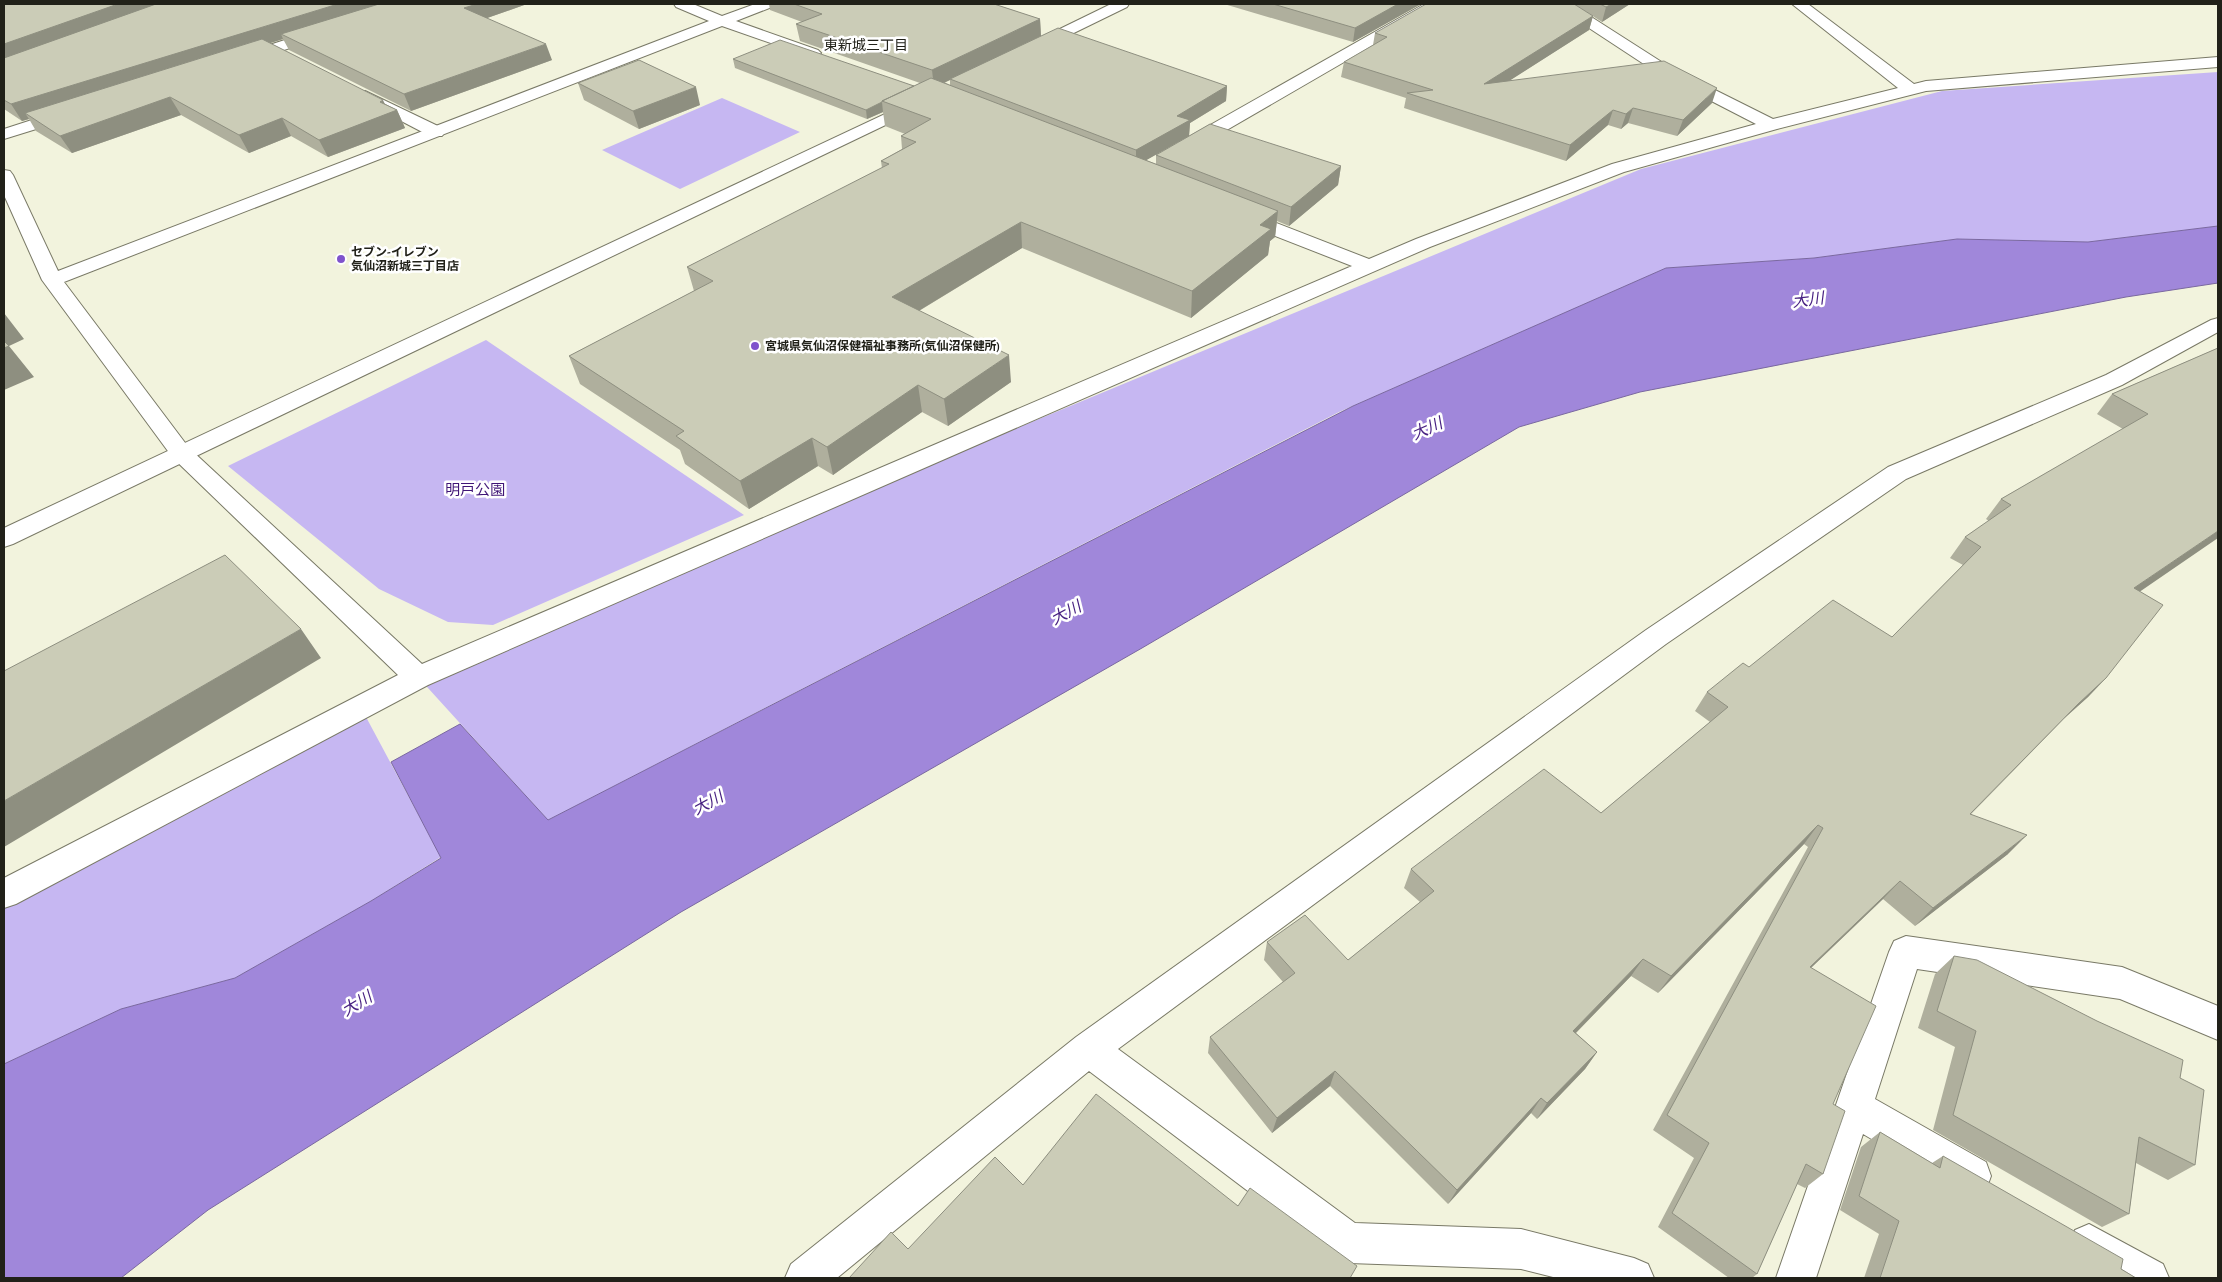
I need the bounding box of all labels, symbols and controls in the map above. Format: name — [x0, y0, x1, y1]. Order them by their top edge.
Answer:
district label: 東新城三丁目 — [824, 38, 908, 53]
place label: セブン-イレブン 気仙沼新城三丁目店 — [351, 245, 459, 272]
marker: セブン-イレブン 気仙沼新城三丁目店 — [335, 253, 347, 265]
water label: 大川 — [1791, 289, 1827, 310]
place label: 宮城県気仙沼保健福祉事務所(気仙沼保健所) — [765, 339, 1000, 353]
marker: 宮城県気仙沼保健福祉事務所(気仙沼保健所) — [749, 340, 761, 352]
water label: 大川 — [1409, 413, 1447, 443]
park label: 明戸公園 — [445, 482, 505, 498]
water label: 大川 — [1048, 597, 1086, 628]
water label: 大川 — [690, 787, 728, 818]
water label: 大川 — [339, 987, 377, 1019]

